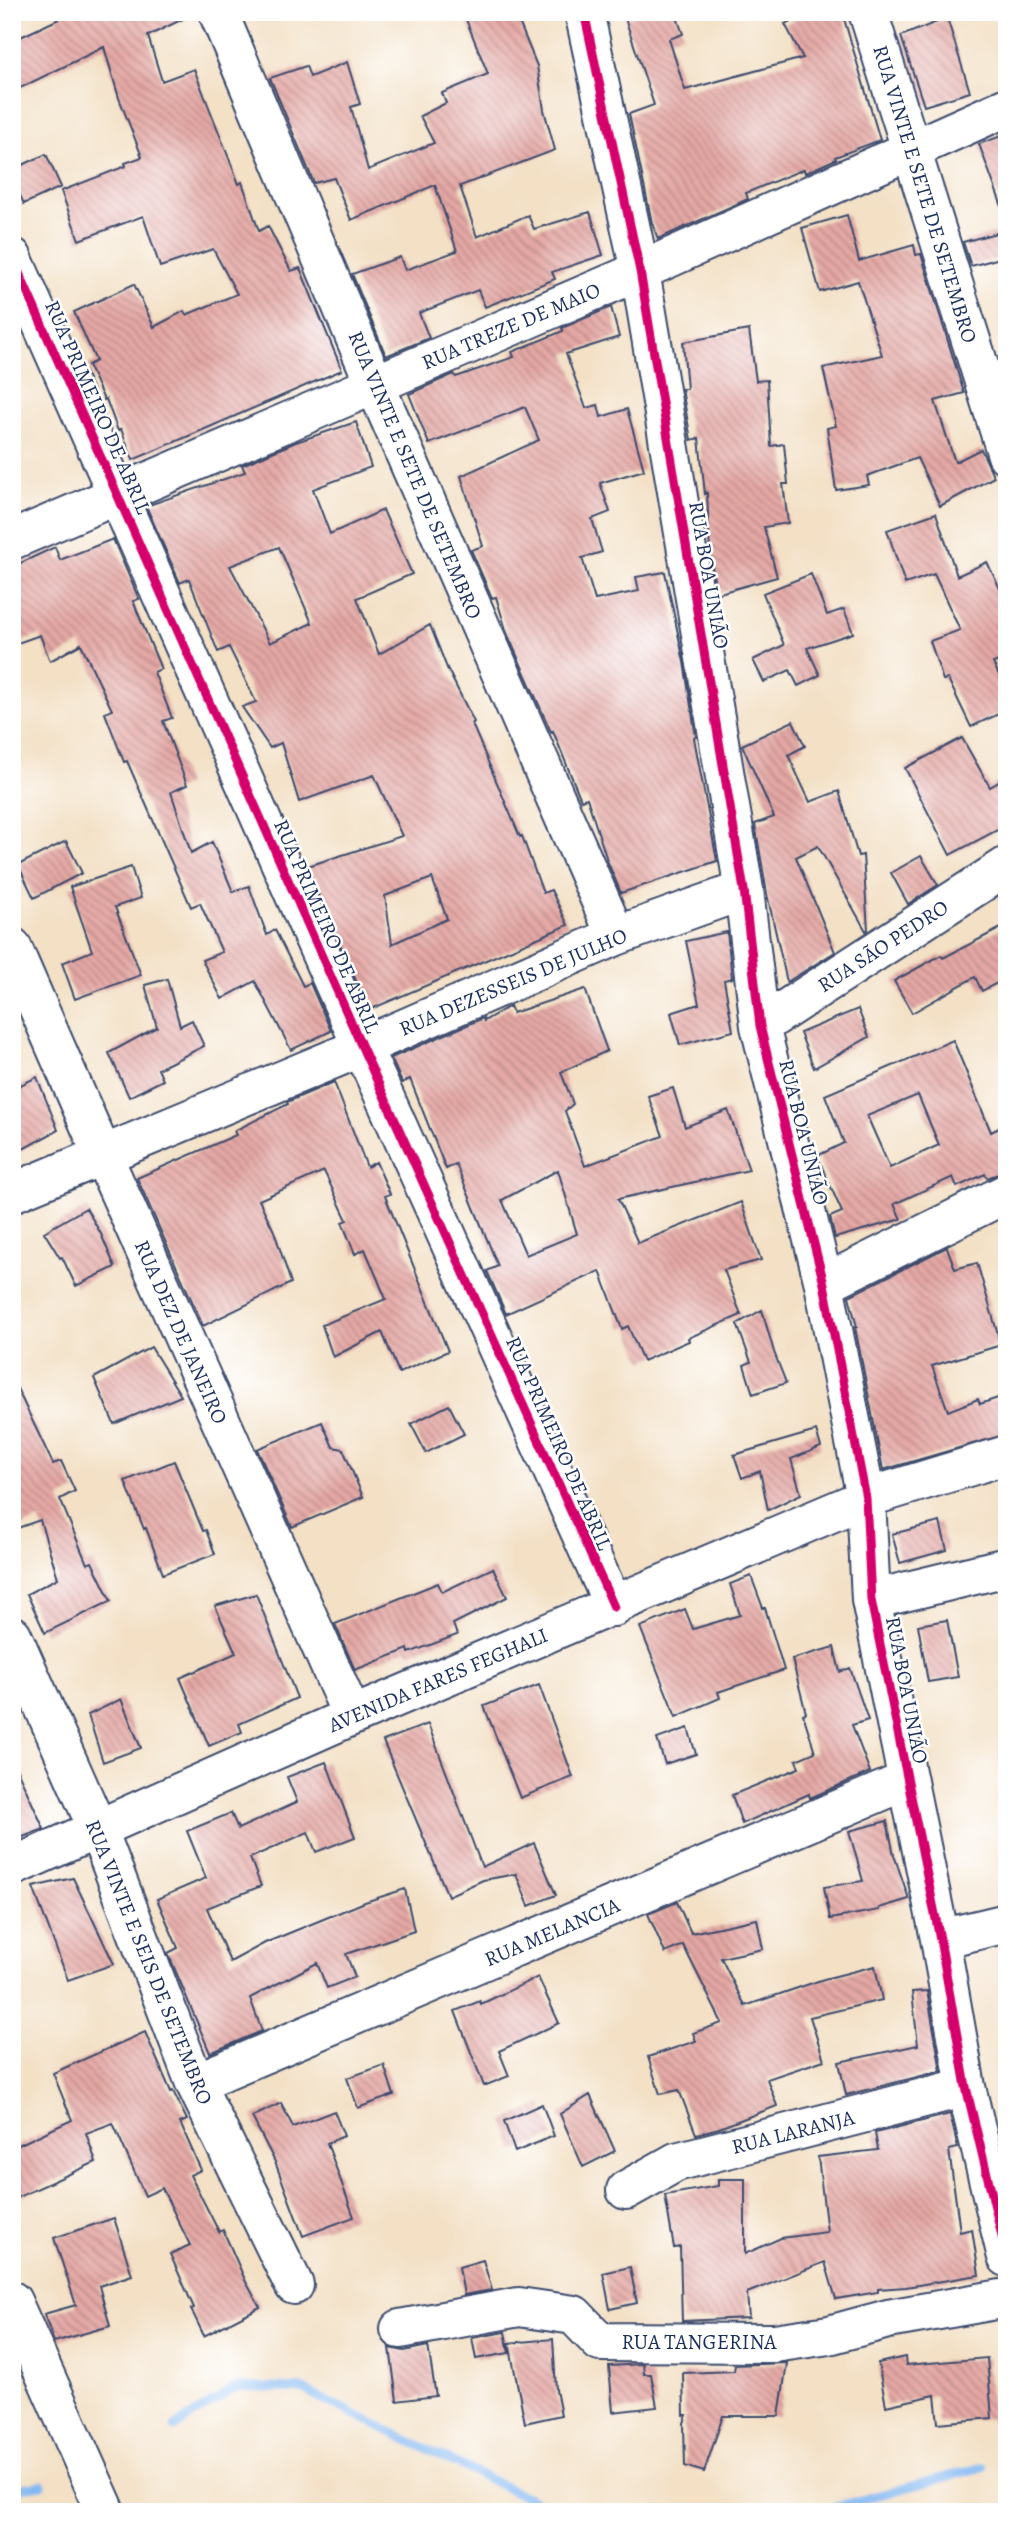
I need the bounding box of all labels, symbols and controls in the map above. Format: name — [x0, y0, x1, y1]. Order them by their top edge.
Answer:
street label: RUA VINTE E SETE DE SETEMBRO — [866, 41, 984, 347]
street label: RUA TREZE DE MAIO — [417, 276, 605, 376]
street label: RUA PRIMEIRO DE ABRIL — [38, 296, 158, 519]
street label: RUA VINTE E SETE DE SETEMBRO — [341, 327, 489, 623]
street label: RUA BOA UNIÃO — [682, 499, 736, 651]
street label: RUA PRIMEIRO DE ABRIL — [267, 815, 387, 1038]
street label: RUA SÃO PEDRO — [812, 893, 954, 999]
street label: RUA DEZESSEIS DE JULHO — [395, 921, 631, 1043]
street label: RUA BOA UNIÃO — [772, 1056, 836, 1208]
street label: RUA DEZ DE JANEIRO — [128, 1236, 234, 1428]
street label: RUA PRIMEIRO DE ABRIL — [499, 1332, 619, 1555]
street label: RUA BOA UNIÃO — [879, 1614, 935, 1766]
street label: AVENIDA FARES FEGHALI — [323, 1621, 552, 1739]
street label: RUA VINTE E SEIS DE SETEMBRO — [79, 1815, 219, 2109]
street label: RUA MELANCIA — [480, 1891, 625, 1973]
street label: RUA LARANJA — [729, 2103, 858, 2161]
street label: RUA TANGERINA — [621, 2328, 777, 2356]

